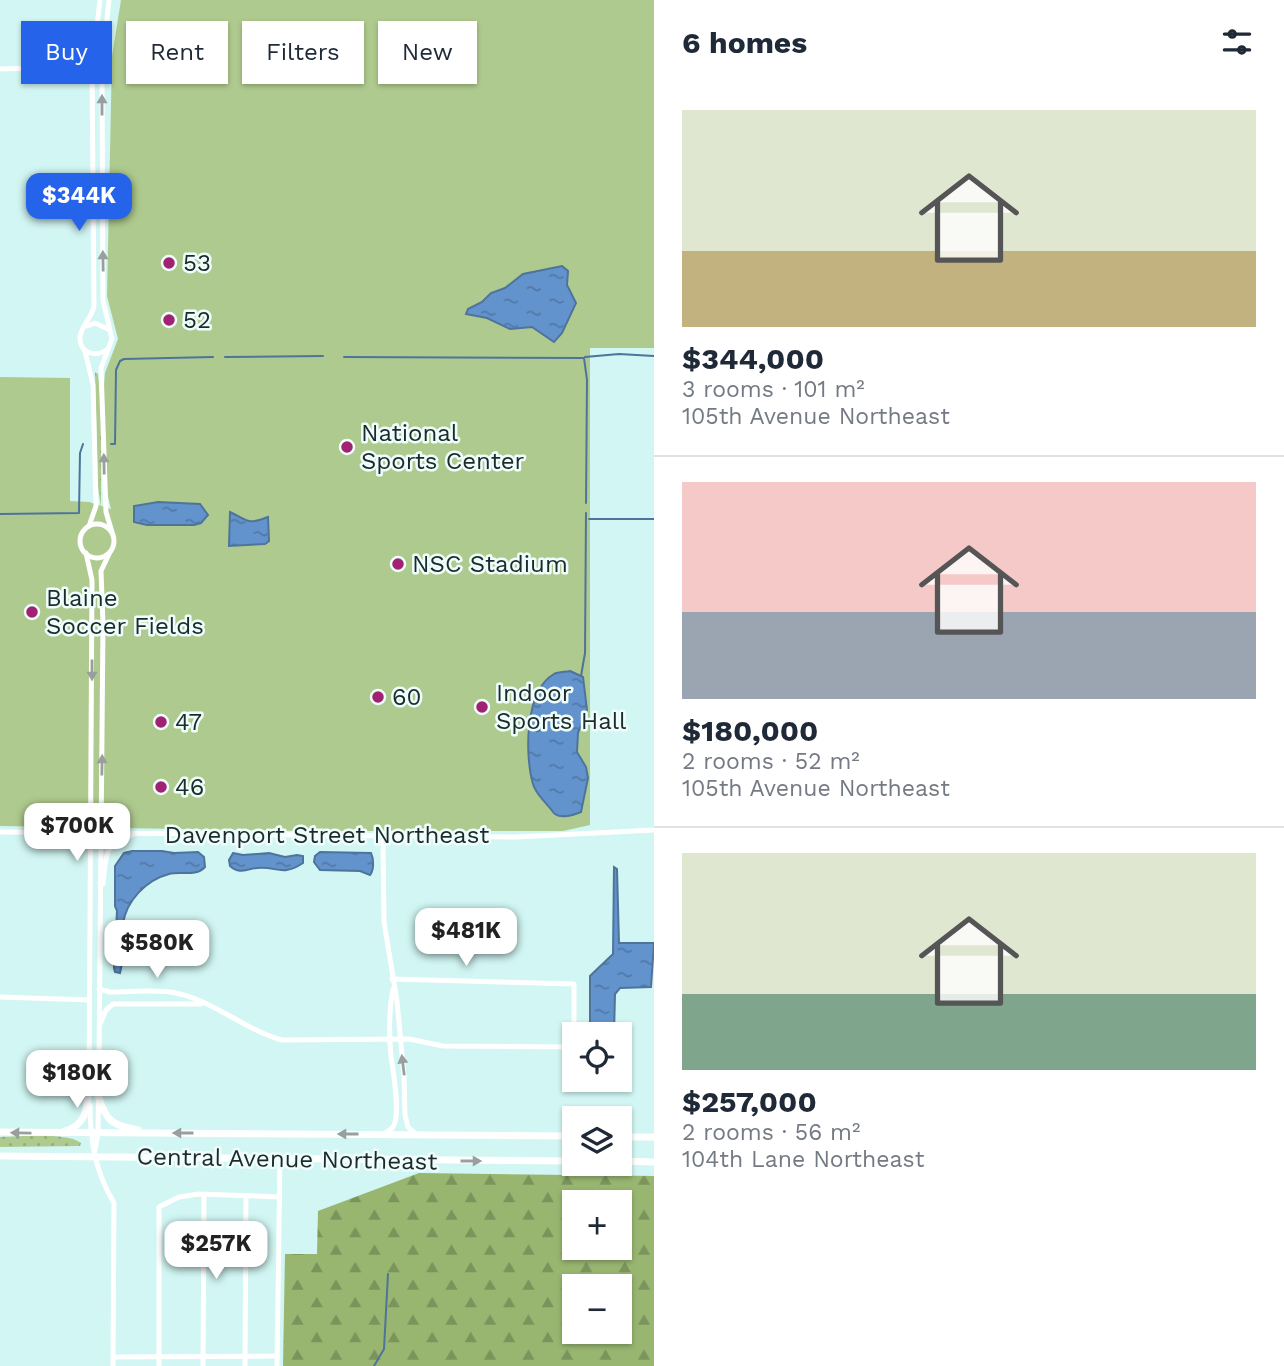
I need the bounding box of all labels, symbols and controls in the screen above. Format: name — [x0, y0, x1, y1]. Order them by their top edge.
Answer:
chip: Buy — [21, 21, 112, 84]
chip: Rent — [126, 21, 228, 84]
chip: Filters — [242, 21, 364, 84]
chip: New — [378, 21, 477, 84]
icon: filters — [1218, 23, 1256, 61]
text: 6 homes — [682, 25, 807, 60]
one-way arrow — [96, 94, 108, 116]
icon: home — [906, 155, 1032, 281]
pin: $344K — [30, 174, 128, 233]
text: $344K — [42, 182, 116, 209]
place label: 53 — [183, 249, 211, 277]
one-way arrow — [97, 250, 109, 272]
marker: 53 — [161, 255, 177, 271]
place label: 52 — [183, 306, 211, 334]
marker: 52 — [161, 312, 177, 328]
text: $344,000 — [682, 341, 824, 376]
text: 3 rooms · 101 m² — [682, 376, 865, 403]
text: 105th Avenue Northeast — [682, 403, 950, 430]
place label: National Sports Center — [361, 419, 525, 475]
marker: National Sports Center — [339, 439, 355, 455]
one-way arrow — [98, 453, 110, 475]
icon: home — [906, 527, 1032, 653]
place label: NSC Stadium — [412, 550, 568, 578]
marker: NSC Stadium — [390, 556, 406, 572]
place label: Blaine Soccer Fields — [46, 584, 204, 640]
marker: Blaine Soccer Fields — [24, 604, 40, 620]
one-way arrow — [86, 659, 98, 681]
place label: Indoor Sports Hall — [496, 679, 627, 735]
place label: 60 — [392, 683, 422, 711]
marker: 60 — [370, 689, 386, 705]
marker: Indoor Sports Hall — [474, 699, 490, 715]
place label: 47 — [175, 708, 202, 736]
text: $180,000 — [682, 713, 818, 748]
marker: 47 — [153, 714, 169, 730]
text: 2 rooms · 52 m² — [682, 748, 860, 775]
one-way arrow — [96, 753, 107, 775]
place label: 46 — [175, 773, 204, 801]
text: 105th Avenue Northeast — [682, 775, 950, 802]
marker: 46 — [153, 779, 169, 795]
pin: $700K — [28, 804, 126, 863]
text: $700K — [40, 812, 114, 839]
street label: Davenport Street Northeast — [165, 821, 489, 849]
icon: home — [906, 898, 1032, 1024]
pin: $481K — [417, 908, 515, 968]
text: $481K — [431, 917, 501, 944]
pin: $580K — [108, 920, 206, 980]
text: $580K — [120, 929, 194, 956]
map controls — [562, 1022, 632, 1344]
button: locate — [562, 1022, 632, 1092]
pin: $180K — [28, 1050, 126, 1110]
one-way arrow — [397, 1053, 408, 1075]
text: $180K — [42, 1059, 112, 1086]
text: $257,000 — [682, 1084, 817, 1119]
button: layers — [562, 1106, 632, 1176]
text: 2 rooms · 56 m² — [682, 1119, 860, 1146]
one-way arrow — [9, 1127, 31, 1139]
one-way arrow — [171, 1127, 193, 1139]
one-way arrow — [337, 1128, 359, 1140]
street label: Central Avenue Northeast — [136, 1142, 438, 1176]
text: 104th Lane Northeast — [682, 1146, 924, 1173]
one-way arrow — [460, 1155, 482, 1167]
button: + — [562, 1190, 632, 1260]
pin: $257K — [167, 1222, 265, 1281]
text: $257K — [180, 1230, 252, 1257]
button: − — [562, 1274, 632, 1344]

